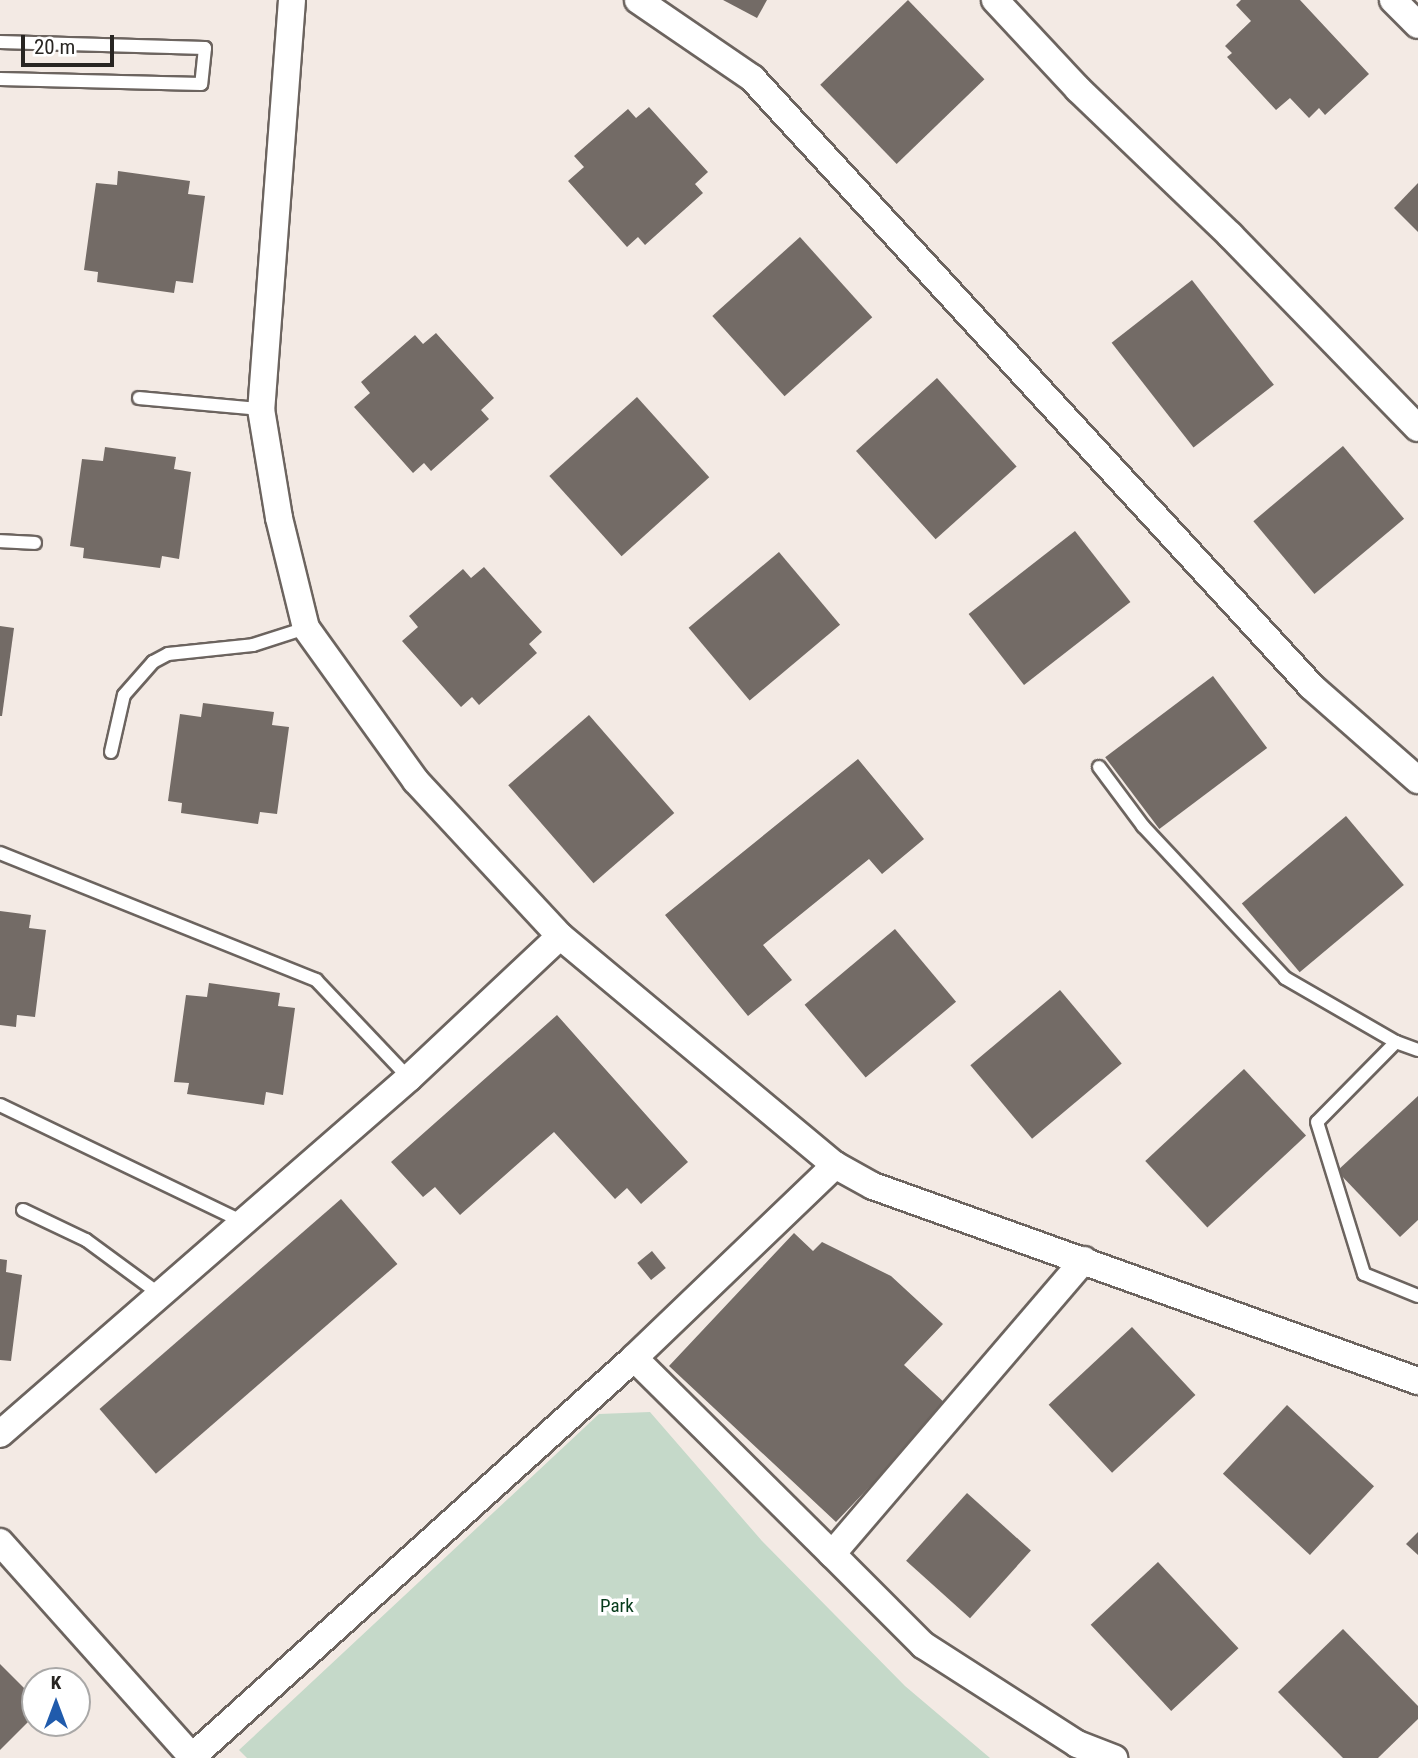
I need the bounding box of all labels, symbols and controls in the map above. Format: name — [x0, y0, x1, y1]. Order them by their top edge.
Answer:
scale bar — [24, 21, 117, 65]
text: 20 m — [34, 35, 75, 59]
park label: Park — [600, 1595, 634, 1617]
north arrow — [21, 1667, 91, 1737]
text: K — [51, 1671, 61, 1694]

